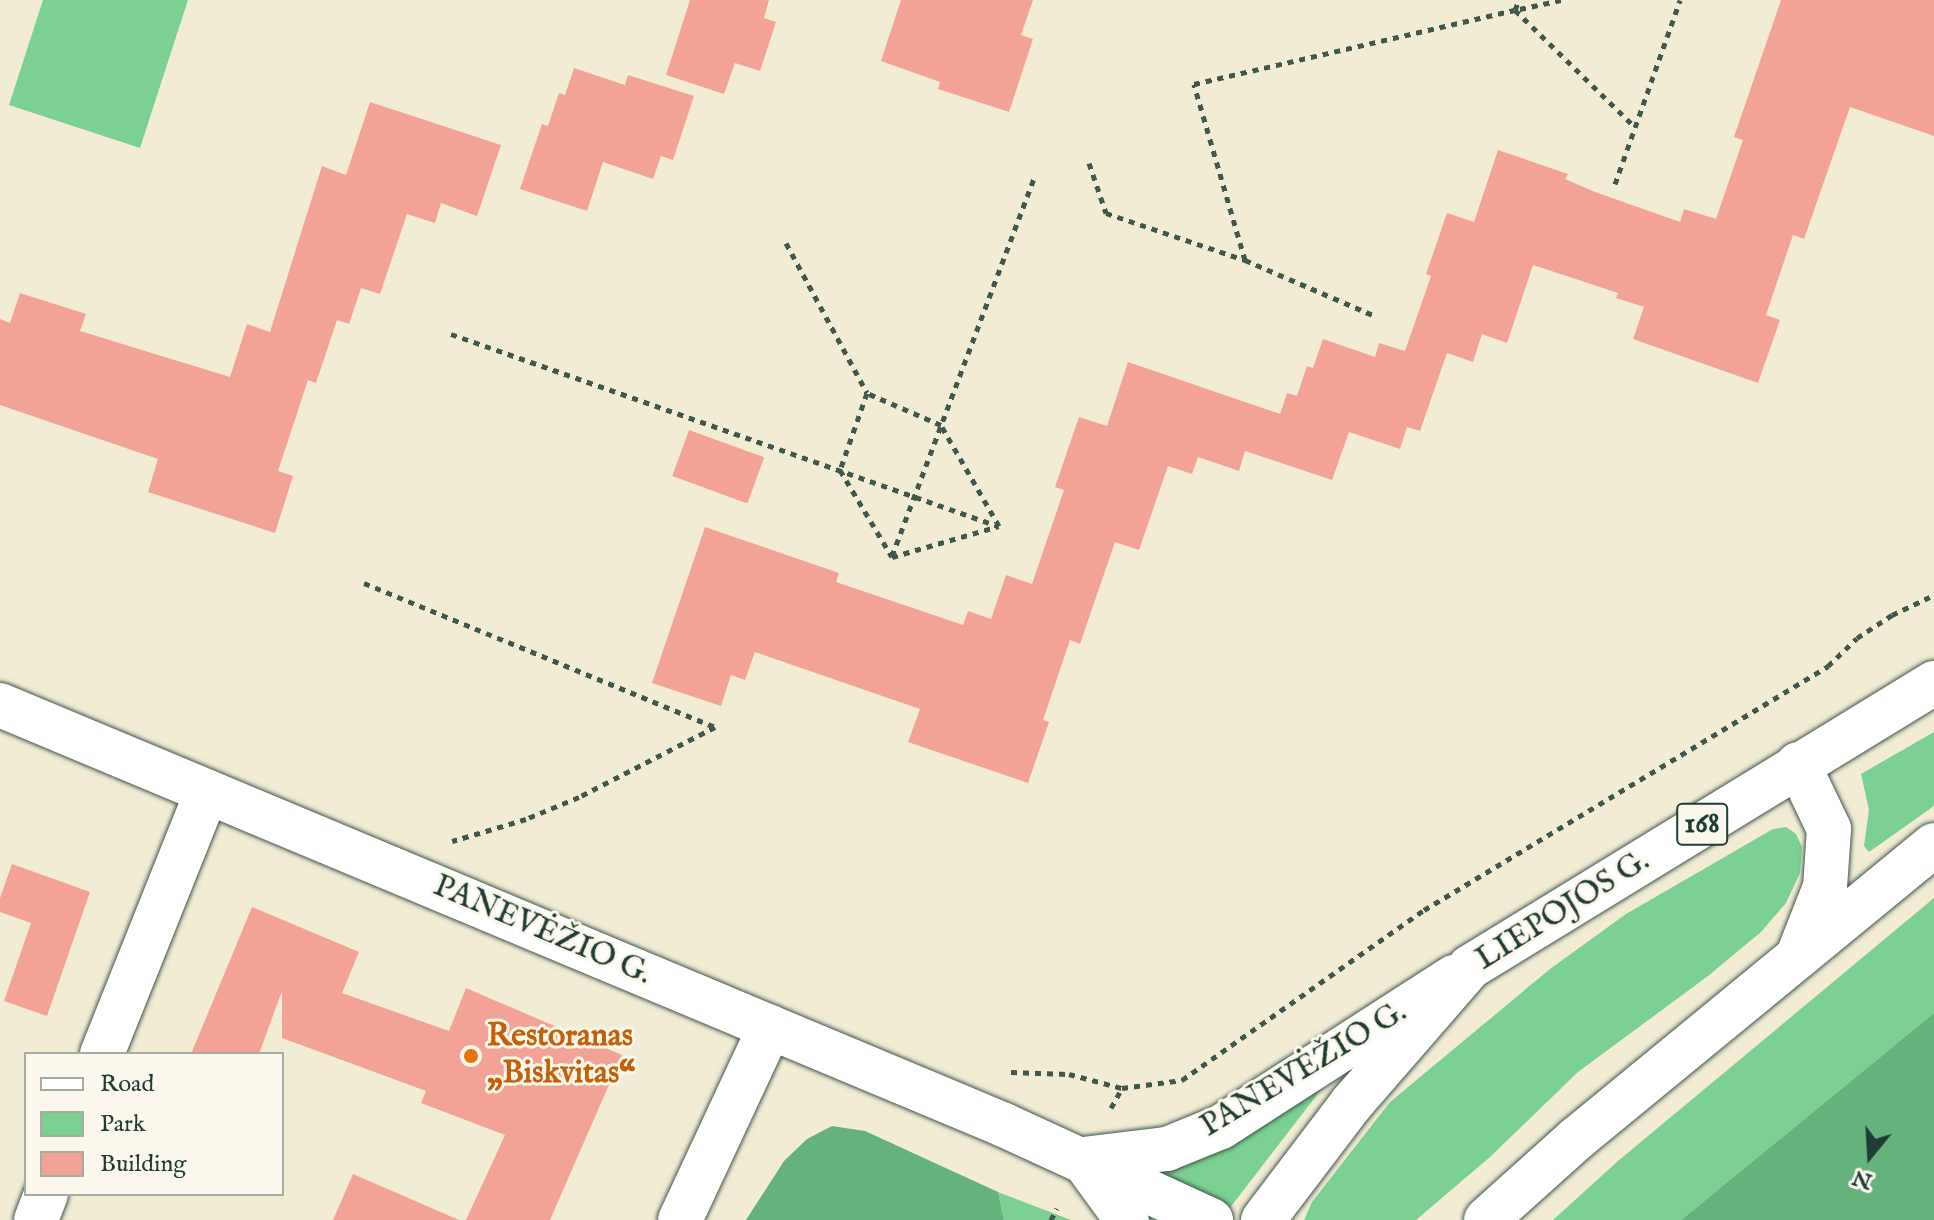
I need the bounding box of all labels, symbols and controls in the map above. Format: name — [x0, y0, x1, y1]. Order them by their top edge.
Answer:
road number: 168 — [1676, 798, 1728, 850]
street label: LIEPOJOS G. — [1469, 842, 1657, 980]
street label: PANEVĖŽIO G. — [427, 868, 657, 994]
street label: PANEVĖŽIO G. — [1194, 993, 1414, 1147]
place label: Restoranas „Biskvitas“ — [487, 1019, 635, 1094]
marker: Restoranas „Biskvitas“ — [462, 1047, 480, 1065]
legend — [24, 1052, 284, 1196]
text: Road — [100, 1069, 154, 1100]
text: Park — [100, 1109, 146, 1140]
north arrow — [1830, 1116, 1910, 1196]
text: Building — [100, 1149, 186, 1180]
text: N — [1849, 1163, 1876, 1195]

